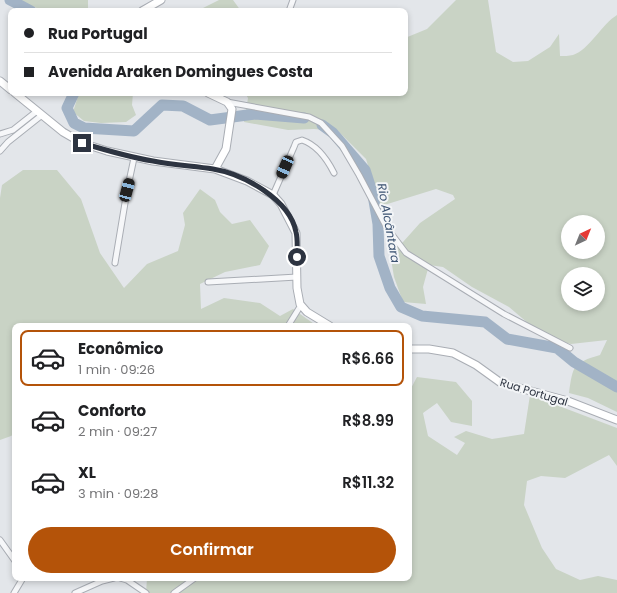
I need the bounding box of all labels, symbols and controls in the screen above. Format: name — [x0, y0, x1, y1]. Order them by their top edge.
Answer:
text: Rua Portugal — [48, 23, 148, 44]
text: Avenida Araken Domingues Costa — [48, 61, 313, 82]
route end — [73, 134, 91, 152]
car — [275, 154, 295, 180]
car — [118, 177, 136, 203]
water label: Rio Alcântara — [374, 182, 404, 264]
north arrow — [561, 215, 605, 259]
map controls — [561, 215, 605, 311]
route start — [288, 248, 306, 266]
button: layers — [561, 267, 605, 311]
text: Econômico — [78, 338, 163, 359]
icon: car — [30, 340, 66, 376]
text: R$6.66 — [342, 348, 394, 369]
text: 1 min · 09:26 — [78, 360, 155, 379]
street label: Rua Portugal — [498, 374, 570, 410]
text: Conforto — [78, 400, 146, 421]
icon: car — [30, 402, 66, 438]
text: R$8.99 — [342, 410, 394, 431]
text: 2 min · 09:27 — [78, 422, 157, 441]
text: XL — [78, 462, 96, 483]
icon: car — [30, 464, 66, 500]
text: R$11.32 — [342, 472, 394, 493]
text: 3 min · 09:28 — [78, 484, 159, 503]
button: Confirmar — [28, 527, 396, 573]

